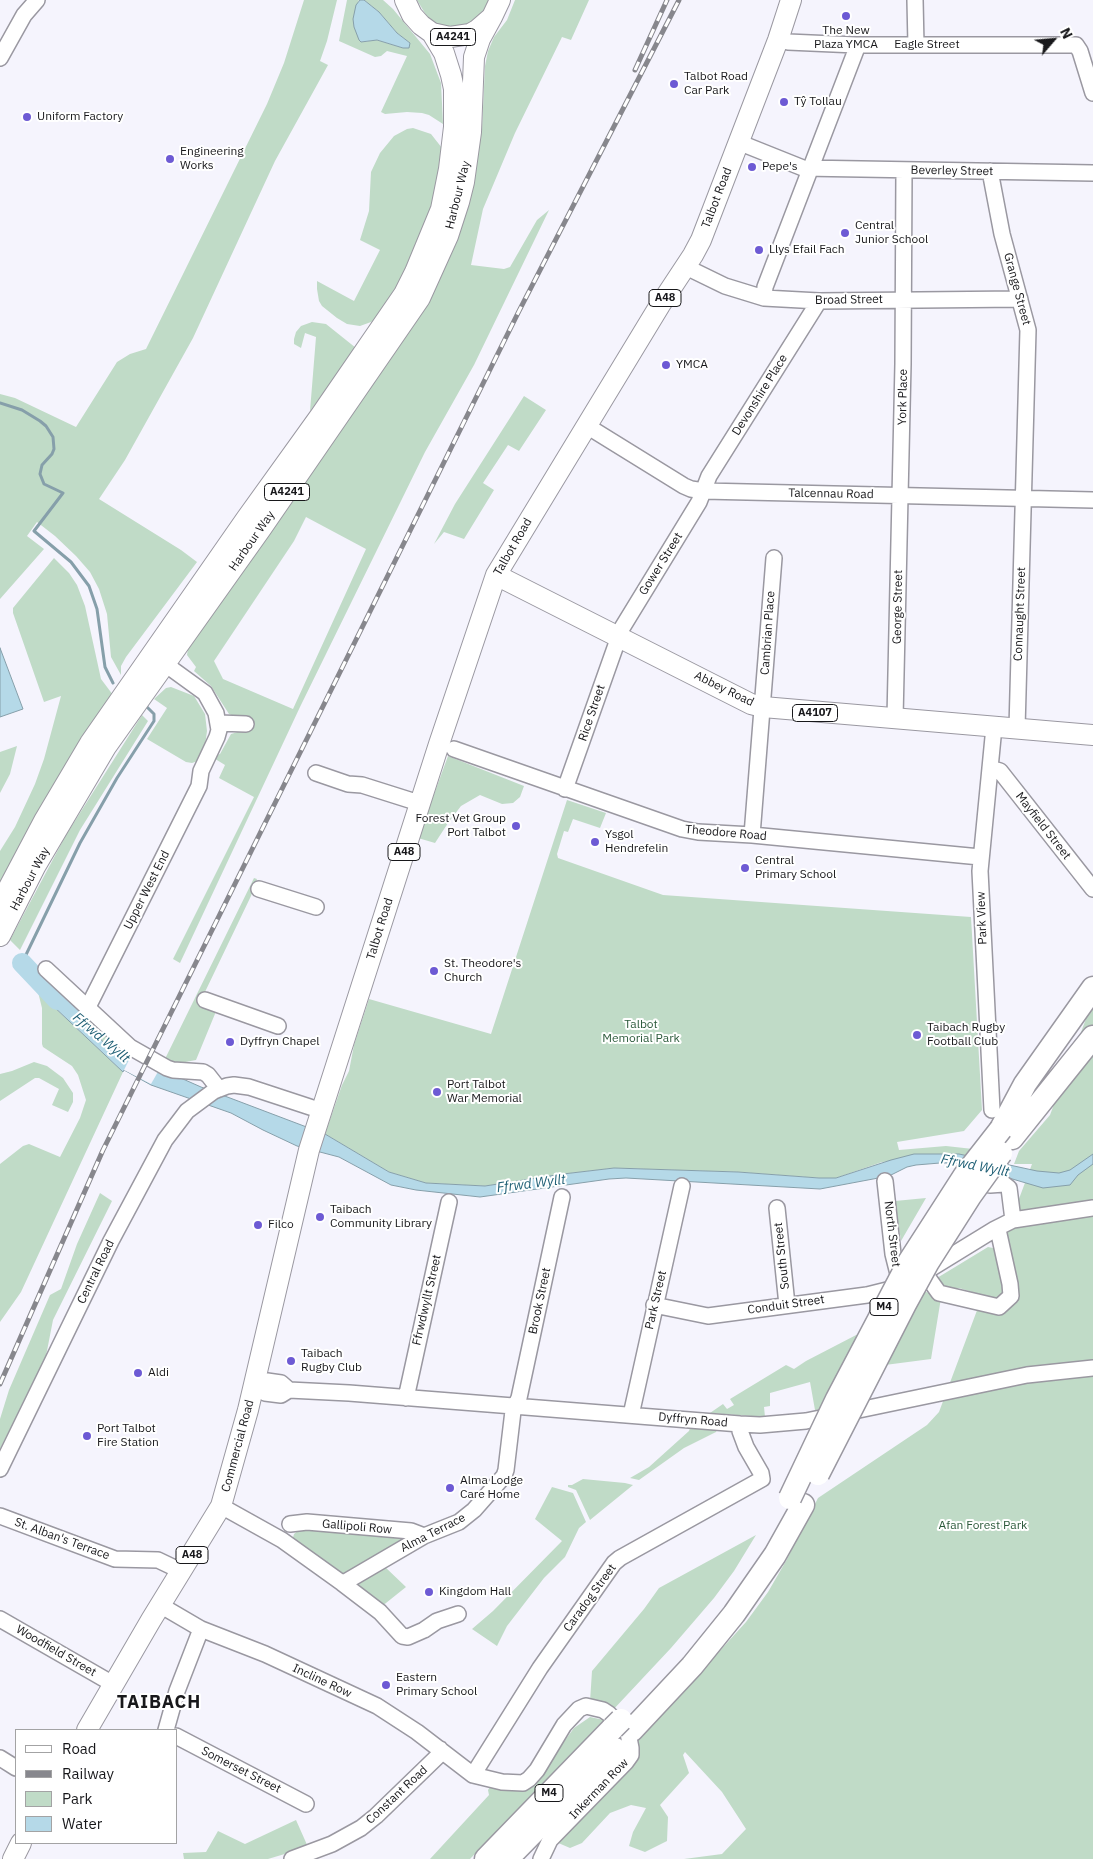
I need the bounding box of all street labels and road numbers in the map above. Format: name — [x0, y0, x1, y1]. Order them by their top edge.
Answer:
road number: A4241 — [430, 28, 476, 46]
street label: Eagle Street — [894, 38, 960, 52]
street label: Harbour Way — [443, 159, 473, 231]
street label: Beverley Street — [911, 163, 993, 179]
street label: Talbot Road — [699, 166, 735, 230]
street label: Grange Street — [1000, 251, 1034, 327]
road number: A48 — [649, 290, 681, 306]
street label: Broad Street — [815, 292, 883, 308]
street label: Devonshire Place — [729, 352, 791, 438]
street label: York Place — [895, 369, 911, 425]
road number: A4241 — [264, 484, 310, 501]
street label: Talcennau Road — [788, 486, 874, 502]
street label: Harbour Way — [226, 508, 278, 574]
street label: Talbot Road — [491, 516, 535, 578]
street label: Gower Street — [636, 530, 686, 598]
street label: Connaught Street — [1011, 567, 1029, 661]
street label: George Street — [890, 570, 906, 644]
street label: Cambrian Place — [758, 590, 778, 676]
street label: Abbey Road — [692, 668, 756, 710]
street label: Rice Street — [576, 683, 608, 743]
road number: A4107 — [792, 704, 838, 721]
street label: Mayfield Street — [1012, 789, 1074, 863]
street label: Theodore Road — [685, 822, 767, 844]
road number: A48 — [388, 844, 420, 860]
street label: Harbour Way — [7, 845, 53, 913]
street label: Upper West End — [121, 848, 173, 932]
street label: Park View — [974, 891, 990, 945]
street label: Talbot Road — [364, 896, 396, 962]
street label: North Street — [881, 1200, 903, 1268]
street label: South Street — [771, 1222, 793, 1290]
street label: Central Road — [74, 1238, 118, 1306]
street label: Ffrwdwyllt Street — [410, 1253, 444, 1347]
street label: Brook Street — [526, 1266, 554, 1336]
street label: Park Street — [642, 1269, 670, 1331]
street label: Conduit Street — [747, 1292, 825, 1318]
road number: M4 — [870, 1298, 898, 1315]
street label: Commercial Road — [219, 1398, 257, 1494]
street label: Dyffryn Road — [658, 1410, 728, 1430]
street label: Alma Terrace — [398, 1510, 468, 1556]
street label: St. Alban's Terrace — [12, 1515, 112, 1563]
street label: Gallipoli Row — [321, 1517, 393, 1537]
road number: A48 — [176, 1546, 208, 1564]
street label: Caradog Street — [561, 1561, 619, 1635]
street label: Woodfield Street — [13, 1622, 99, 1680]
street label: Incline Row — [290, 1661, 354, 1701]
street label: Somerset Street — [199, 1744, 283, 1796]
street label: Inkerman Row — [567, 1756, 631, 1822]
street label: Constant Road — [363, 1763, 431, 1827]
road number: M4 — [535, 1785, 563, 1802]

